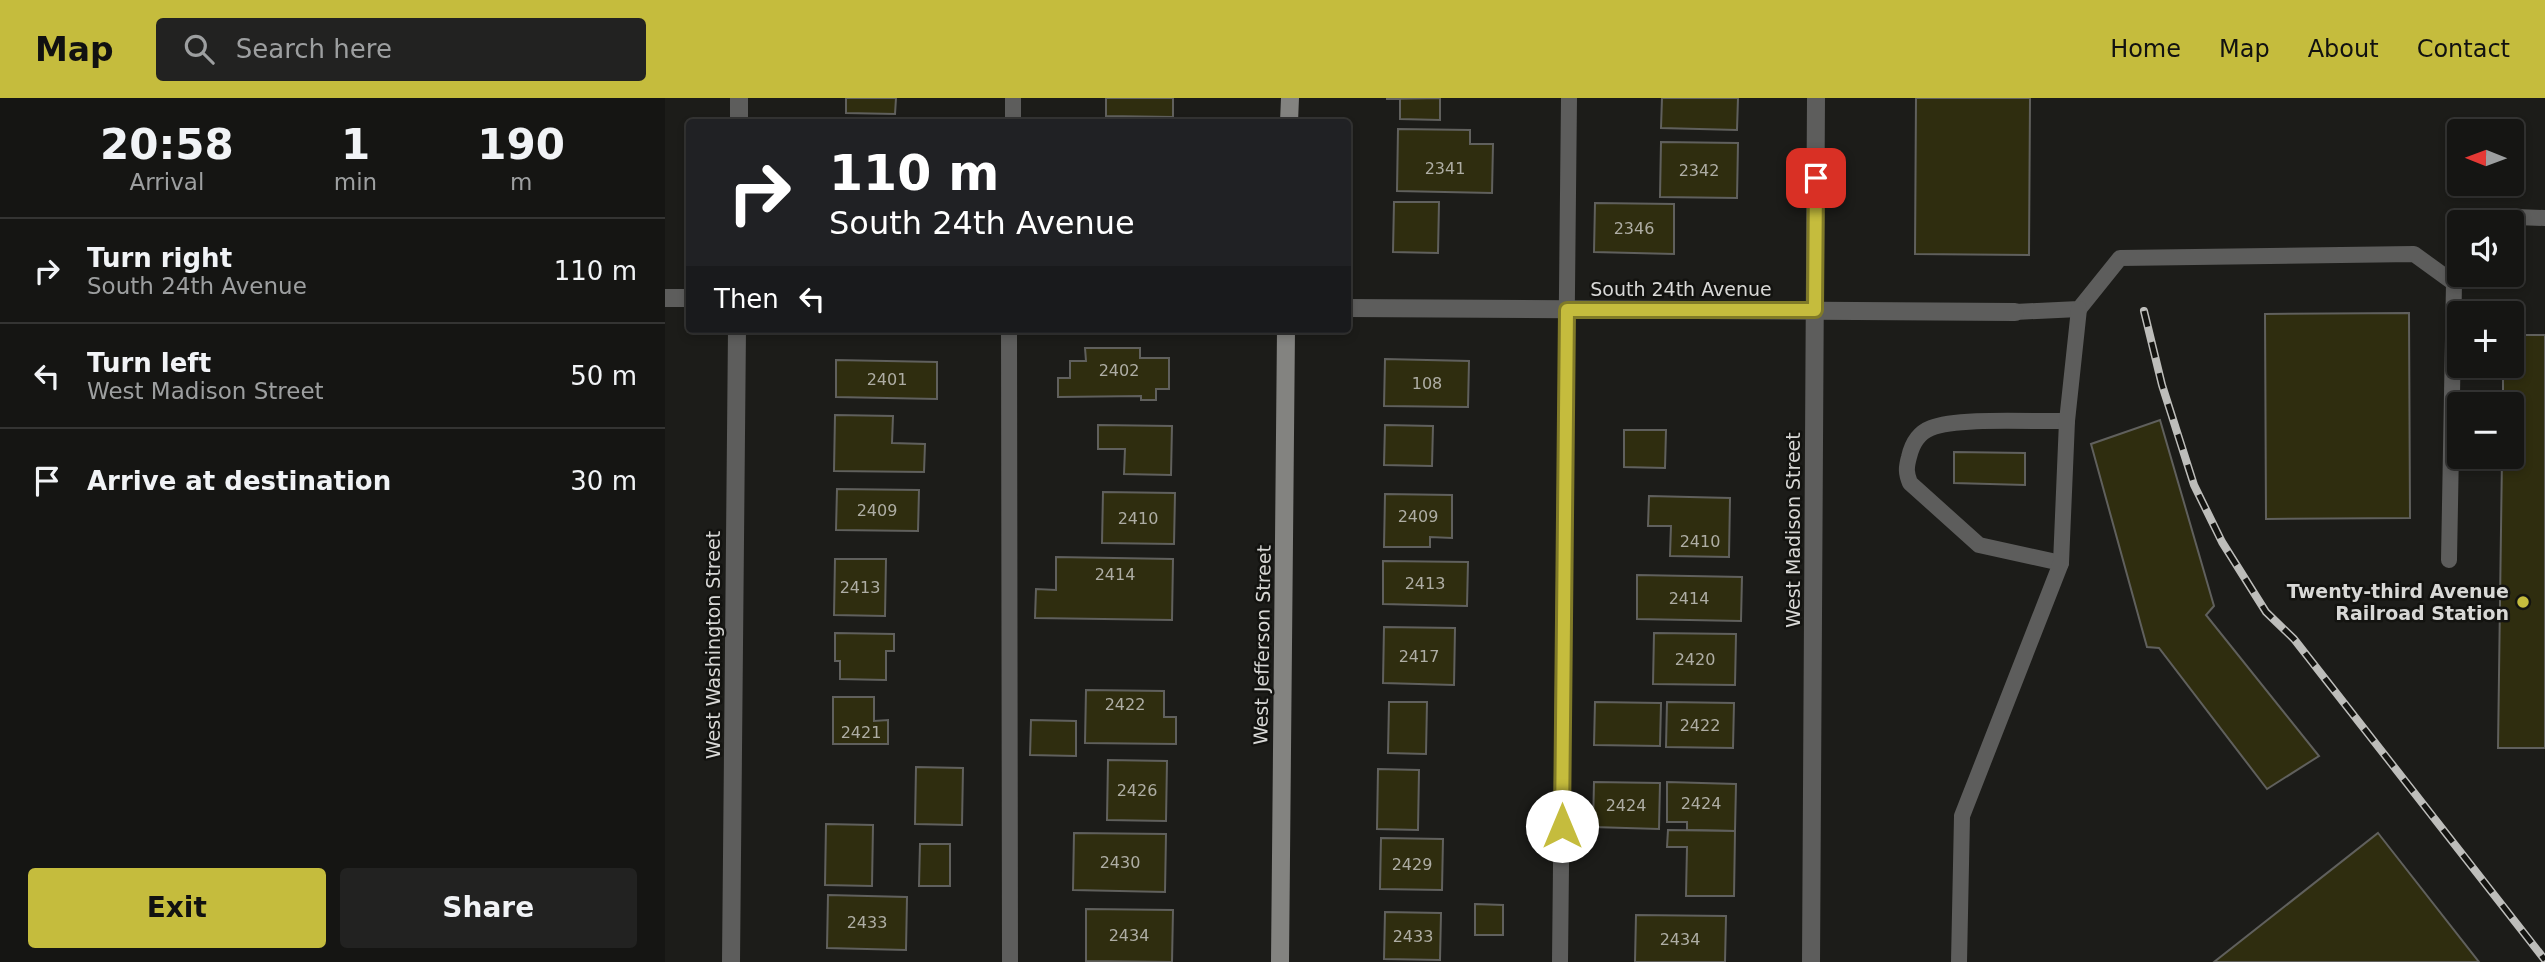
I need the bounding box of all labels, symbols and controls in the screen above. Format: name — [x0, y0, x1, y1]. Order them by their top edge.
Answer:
search box — [156, 18, 646, 81]
text: Map — [35, 30, 114, 69]
icon: search — [180, 30, 218, 68]
text: Search here — [236, 34, 392, 64]
text: Home — [2110, 35, 2181, 63]
text: Map — [2219, 35, 2270, 63]
text: About — [2308, 35, 2379, 63]
text: Contact — [2417, 35, 2510, 63]
north arrow — [2447, 119, 2523, 196]
map controls — [2447, 119, 2524, 469]
text: 20:58 — [100, 120, 234, 169]
text: 1 — [341, 120, 370, 169]
text: 190 — [477, 120, 565, 169]
text: 110 m — [829, 145, 999, 202]
icon: right — [714, 147, 805, 238]
pin — [1786, 148, 1846, 208]
house number: 2341 — [1425, 159, 1465, 178]
icon: arrive — [1797, 159, 1835, 197]
house number: 2342 — [1679, 161, 1719, 180]
text: Arrival — [130, 169, 204, 195]
text: min — [334, 169, 377, 195]
text: m — [510, 169, 532, 195]
text: South 24th Avenue — [829, 204, 1135, 242]
button: sound — [2447, 210, 2524, 287]
house number: 2346 — [1614, 219, 1654, 238]
text: Turn right — [87, 243, 232, 273]
icon: right — [28, 252, 66, 290]
text: 110 m — [554, 256, 637, 286]
text: South 24th Avenue — [87, 273, 307, 299]
street label: South 24th Avenue — [1590, 278, 1772, 300]
icon: left — [793, 280, 831, 318]
text: Then — [714, 284, 779, 314]
button: + — [2447, 301, 2524, 378]
text: Turn left — [87, 348, 211, 378]
icon: left — [28, 357, 66, 395]
text: 50 m — [570, 361, 637, 391]
house number: 2402 — [1099, 361, 1139, 380]
house number: 2401 — [867, 370, 907, 389]
house number: 108 — [1412, 374, 1442, 393]
text: West Madison Street — [87, 378, 324, 404]
button: − — [2447, 392, 2524, 469]
street label: West Madison Street — [1782, 432, 1804, 628]
icon: arrive — [28, 462, 66, 500]
text: Arrive at destination — [87, 466, 391, 496]
text: 30 m — [570, 466, 637, 496]
house number: 2409 — [857, 501, 897, 520]
house number: 2409 — [1398, 507, 1438, 526]
house number: 2410 — [1118, 509, 1158, 528]
street label: West Washington Street — [702, 531, 724, 759]
house number: 2410 — [1680, 532, 1720, 551]
street label: West Jefferson Street — [1249, 545, 1275, 745]
house number: 2414 — [1095, 565, 1135, 584]
house number: 2413 — [1405, 574, 1445, 593]
house number: 2413 — [840, 578, 880, 597]
place label: Twenty-third Avenue Railroad Station — [2287, 580, 2509, 624]
house number: 2414 — [1669, 589, 1709, 608]
marker: Twenty-third Avenue Railroad Station — [2515, 594, 2531, 610]
house number: 2417 — [1399, 647, 1439, 666]
house number: 2420 — [1675, 650, 1715, 669]
house number: 2422 — [1105, 695, 1145, 714]
house number: 2422 — [1680, 716, 1720, 735]
house number: 2421 — [841, 723, 881, 742]
house number: 2426 — [1117, 781, 1157, 800]
position arrow — [1525, 789, 1599, 863]
house number: 2424 — [1681, 794, 1721, 813]
house number: 2424 — [1606, 796, 1646, 815]
house number: 2430 — [1100, 853, 1140, 872]
house number: 2429 — [1392, 855, 1432, 874]
button: Exit — [28, 868, 326, 948]
button: Share — [340, 868, 637, 948]
house number: 2433 — [847, 913, 887, 932]
house number: 2434 — [1109, 926, 1149, 945]
house number: 2433 — [1393, 927, 1433, 946]
house number: 2434 — [1660, 930, 1700, 949]

